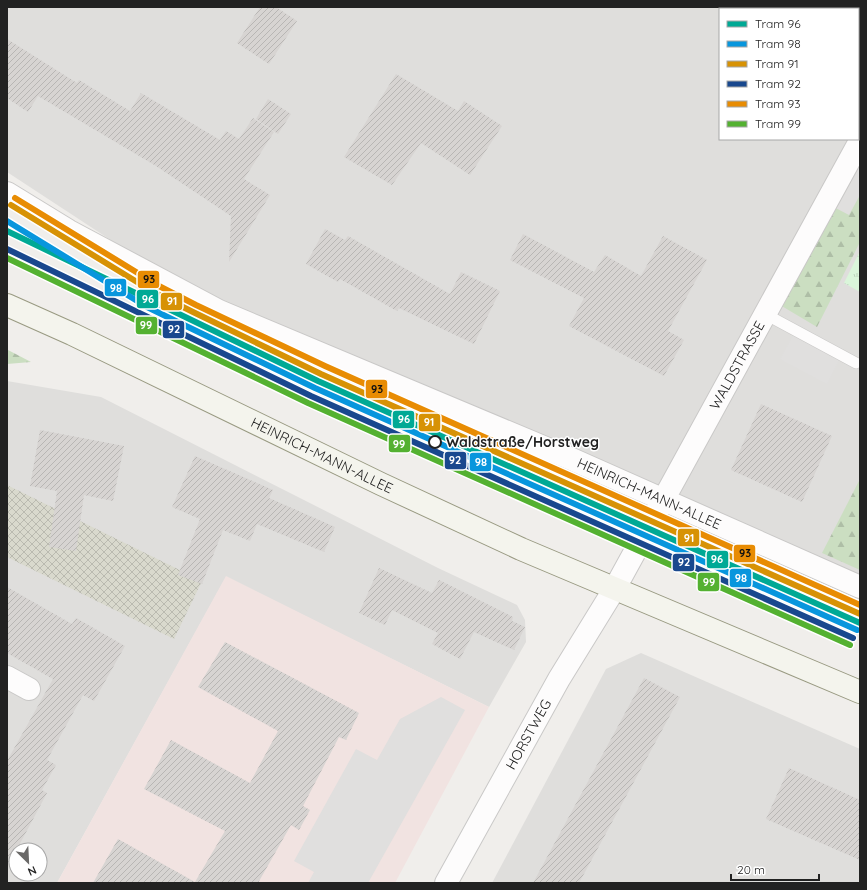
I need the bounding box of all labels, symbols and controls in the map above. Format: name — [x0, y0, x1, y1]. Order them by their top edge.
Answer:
legend — [719, 8, 859, 140]
text: Tram 96 — [755, 16, 801, 31]
text: Tram 98 — [755, 36, 801, 51]
text: Tram 91 — [755, 56, 799, 71]
text: Tram 92 — [755, 76, 801, 91]
text: Tram 93 — [755, 96, 800, 111]
text: Tram 99 — [755, 116, 801, 131]
line badge: 93 — [137, 270, 160, 289]
text: 93 — [143, 272, 155, 286]
line badge: 98 — [104, 278, 127, 297]
text: 98 — [110, 281, 122, 295]
line badge: 96 — [136, 289, 159, 309]
text: 96 — [142, 292, 154, 306]
line badge: 91 — [160, 292, 183, 311]
text: 91 — [167, 294, 177, 308]
line badge: 99 — [135, 316, 158, 335]
text: 99 — [140, 318, 152, 332]
street label: WALDSTRASSE — [706, 318, 769, 413]
line badge: 92 — [162, 320, 185, 339]
text: 92 — [168, 322, 180, 336]
line badge: 93 — [365, 379, 388, 399]
text: 93 — [371, 382, 383, 396]
line badge: 96 — [392, 410, 415, 429]
text: 96 — [398, 412, 410, 426]
street label: HEINRICH-MANN-ALLEE — [248, 413, 396, 497]
line badge: 91 — [418, 413, 441, 432]
text: 91 — [424, 415, 434, 429]
place label: Waldstraße/Horstweg — [446, 433, 599, 451]
line badge: 99 — [388, 434, 411, 453]
marker: Waldstraße/Horstweg — [428, 435, 442, 449]
text: 99 — [393, 437, 405, 451]
line badge: 92 — [444, 451, 467, 470]
line badge: 98 — [469, 452, 492, 472]
text: 92 — [449, 453, 461, 467]
street label: HEINRICH-MANN-ALLEE — [574, 454, 724, 533]
text: 98 — [475, 455, 487, 469]
line badge: 91 — [677, 528, 700, 547]
text: 91 — [684, 531, 694, 545]
line badge: 93 — [733, 544, 756, 563]
text: 93 — [739, 546, 751, 560]
line badge: 96 — [706, 550, 729, 569]
text: 96 — [711, 552, 723, 566]
line badge: 92 — [672, 553, 695, 572]
text: 92 — [678, 555, 690, 569]
line badge: 98 — [729, 568, 752, 588]
text: 98 — [735, 571, 747, 585]
line badge: 99 — [697, 572, 720, 592]
text: 99 — [703, 575, 715, 589]
street label: HORSTWEG — [502, 696, 555, 773]
north arrow — [8, 842, 48, 882]
scale bar — [731, 856, 819, 882]
text: 20 m — [737, 862, 765, 877]
text: N — [26, 863, 39, 879]

